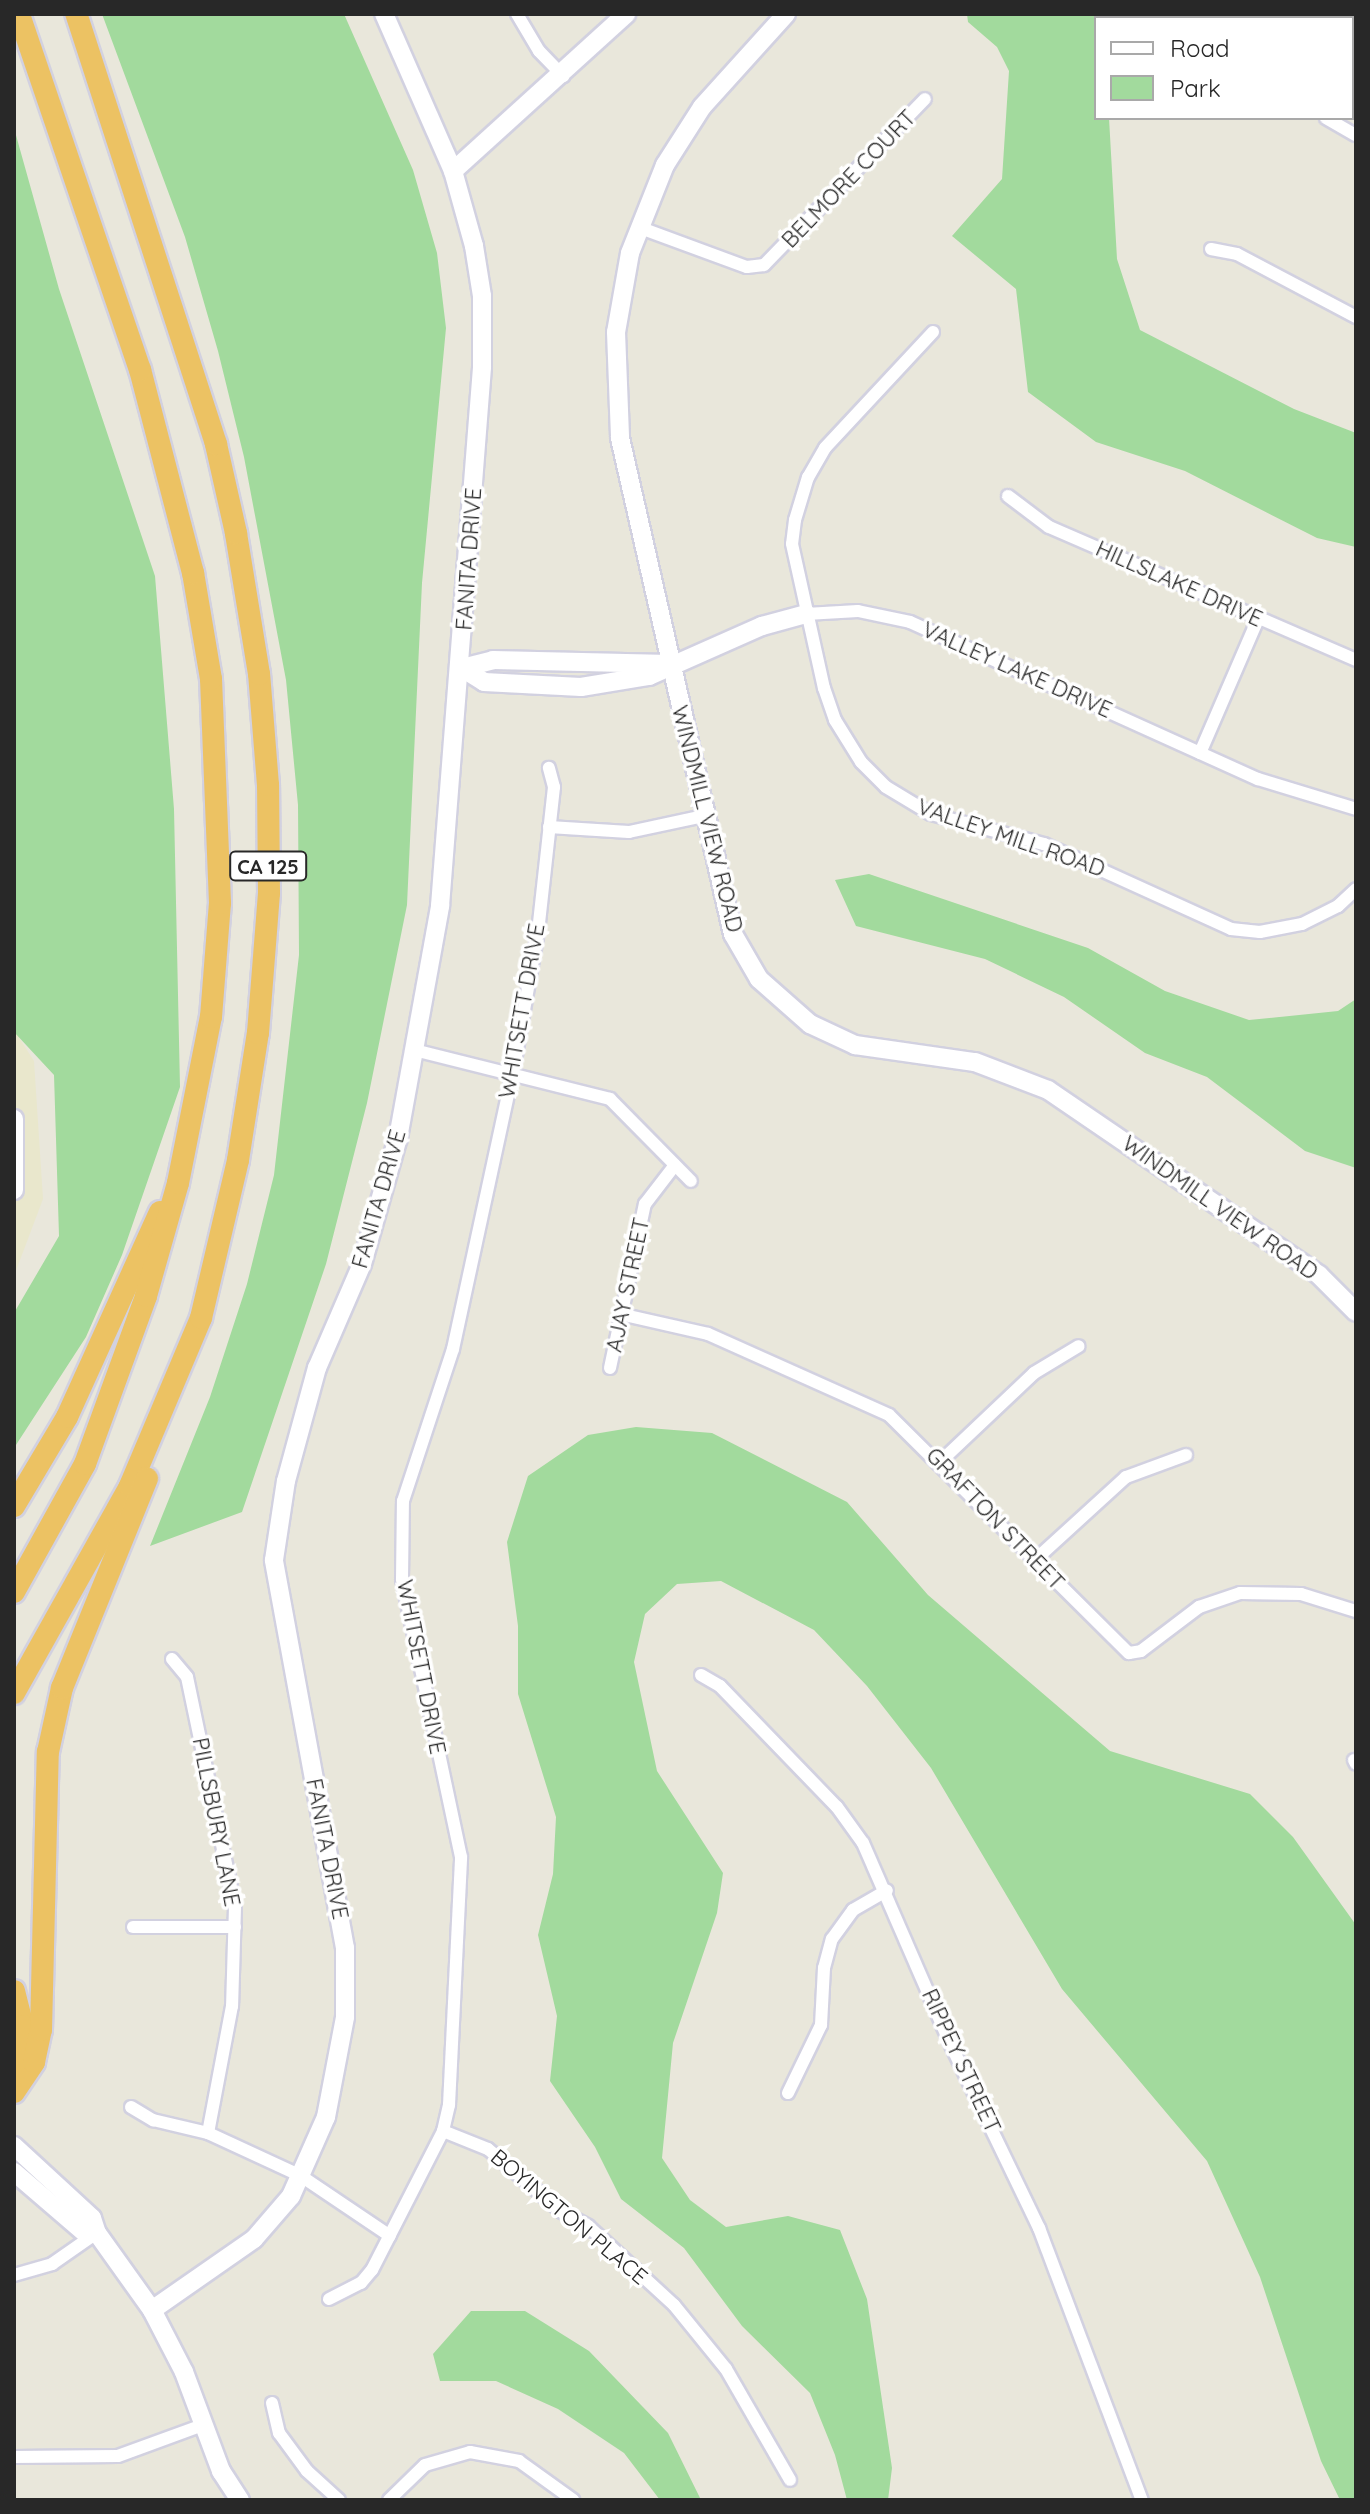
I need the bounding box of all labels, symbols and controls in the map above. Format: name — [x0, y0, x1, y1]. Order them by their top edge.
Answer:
legend — [1094, 16, 1354, 120]
text: Road — [1170, 33, 1230, 63]
text: Park — [1170, 73, 1221, 103]
street label: BELMORE COURT — [776, 105, 922, 253]
street label: FANITA DRIVE — [451, 487, 487, 631]
street label: HILLSLAKE DRIVE — [1092, 535, 1266, 633]
street label: VALLEY LAKE DRIVE — [918, 616, 1116, 724]
street label: WINDMILL VIEW ROAD — [666, 703, 748, 935]
street label: VALLEY MILL ROAD — [914, 793, 1108, 883]
road number: CA 125 — [228, 850, 308, 882]
street label: WHITSETT DRIVE — [494, 921, 550, 1101]
street label: FANITA DRIVE — [347, 1127, 411, 1271]
street label: WINDMILL VIEW ROAD — [1117, 1130, 1323, 1286]
street label: AJAY STREET — [601, 1215, 655, 1355]
street label: GRAFTON STREET — [920, 1442, 1070, 1596]
street label: WHITSETT DRIVE — [391, 1578, 451, 1756]
street label: PILLSBURY LANE — [187, 1735, 245, 1909]
street label: FANITA DRIVE — [300, 1776, 354, 1922]
street label: RIPPEY STREET — [916, 1985, 1006, 2137]
street label: BOYINGTON PLACE — [485, 2144, 653, 2290]

